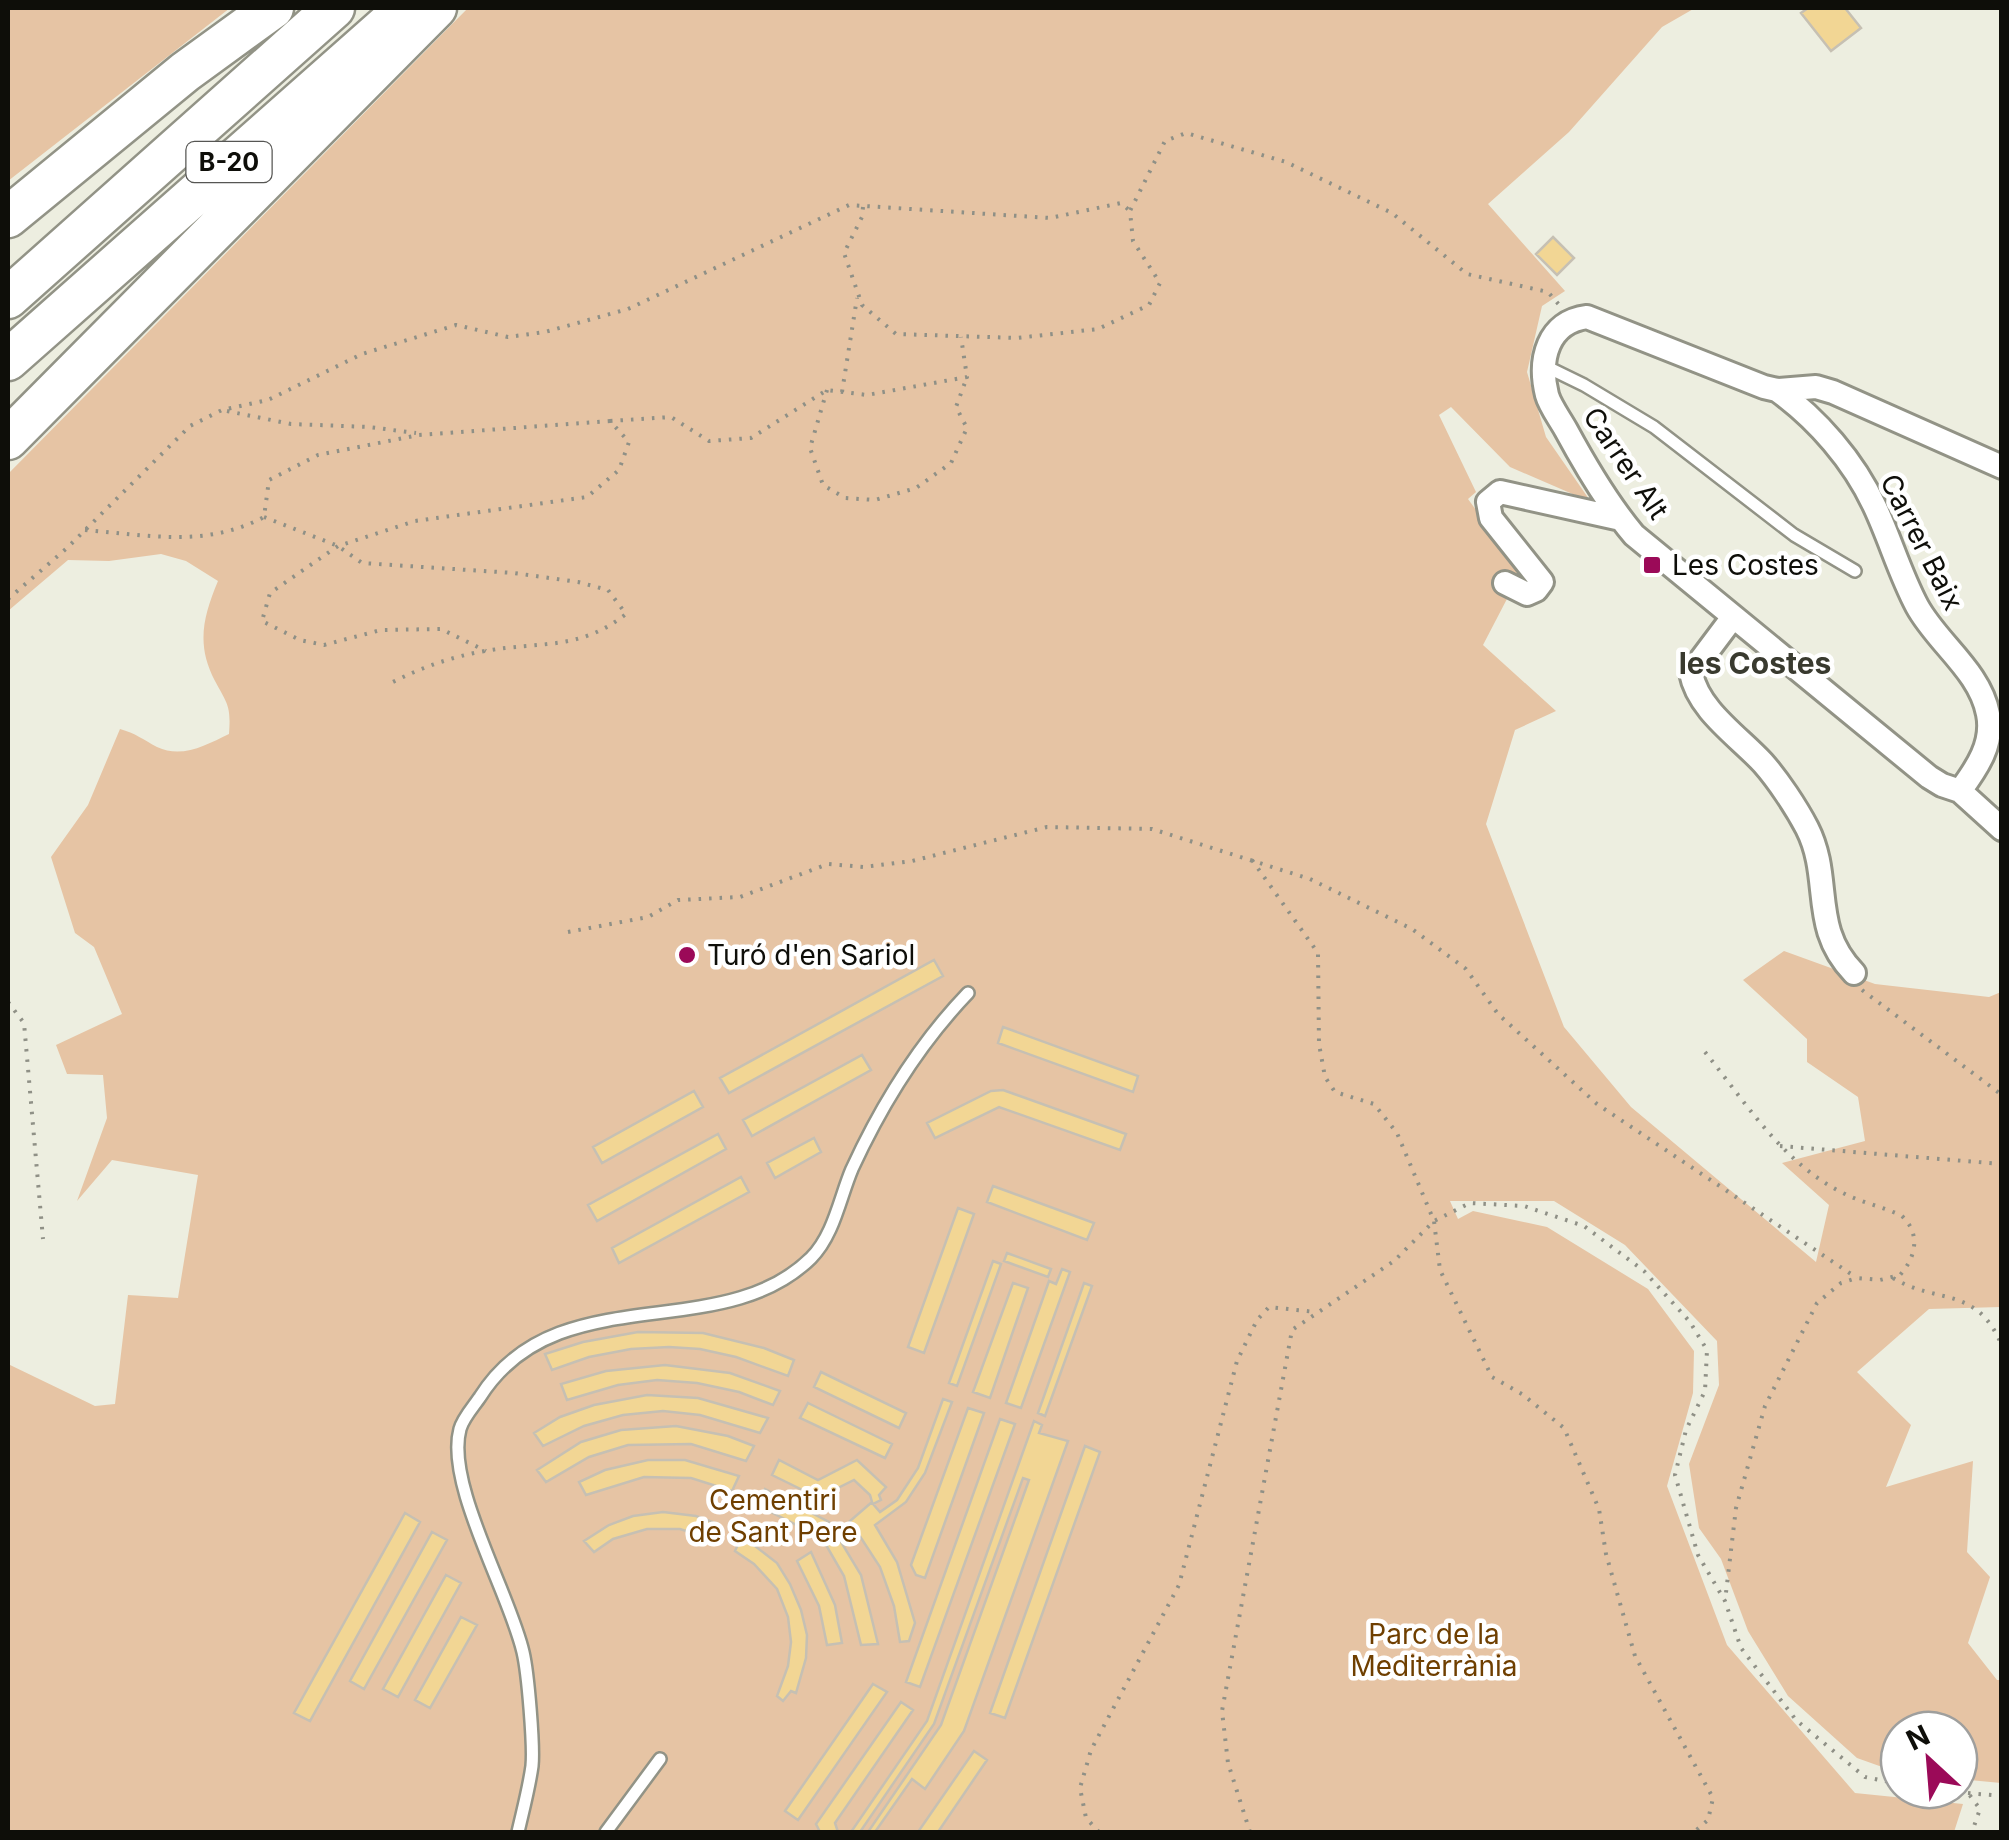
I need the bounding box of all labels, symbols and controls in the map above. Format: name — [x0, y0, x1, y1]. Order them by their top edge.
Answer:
road number: B-20 — [186, 142, 272, 182]
street label: Carrer Alt — [1576, 401, 1676, 525]
street label: Carrer Baix — [1873, 468, 1971, 616]
place label: Les Costes — [1672, 548, 1819, 582]
marker: Les Costes — [1641, 554, 1663, 576]
district label: les Costes — [1679, 645, 1831, 681]
place label: Turó d'en Sariol — [707, 938, 915, 972]
marker: Turó d'en Sariol — [676, 944, 698, 966]
park label: Cementiri de Sant Pere — [688, 1483, 858, 1549]
park label: Parc de la Mediterrània — [1350, 1617, 1518, 1683]
north arrow — [1879, 1710, 1979, 1810]
text: N — [1901, 1718, 1935, 1757]

